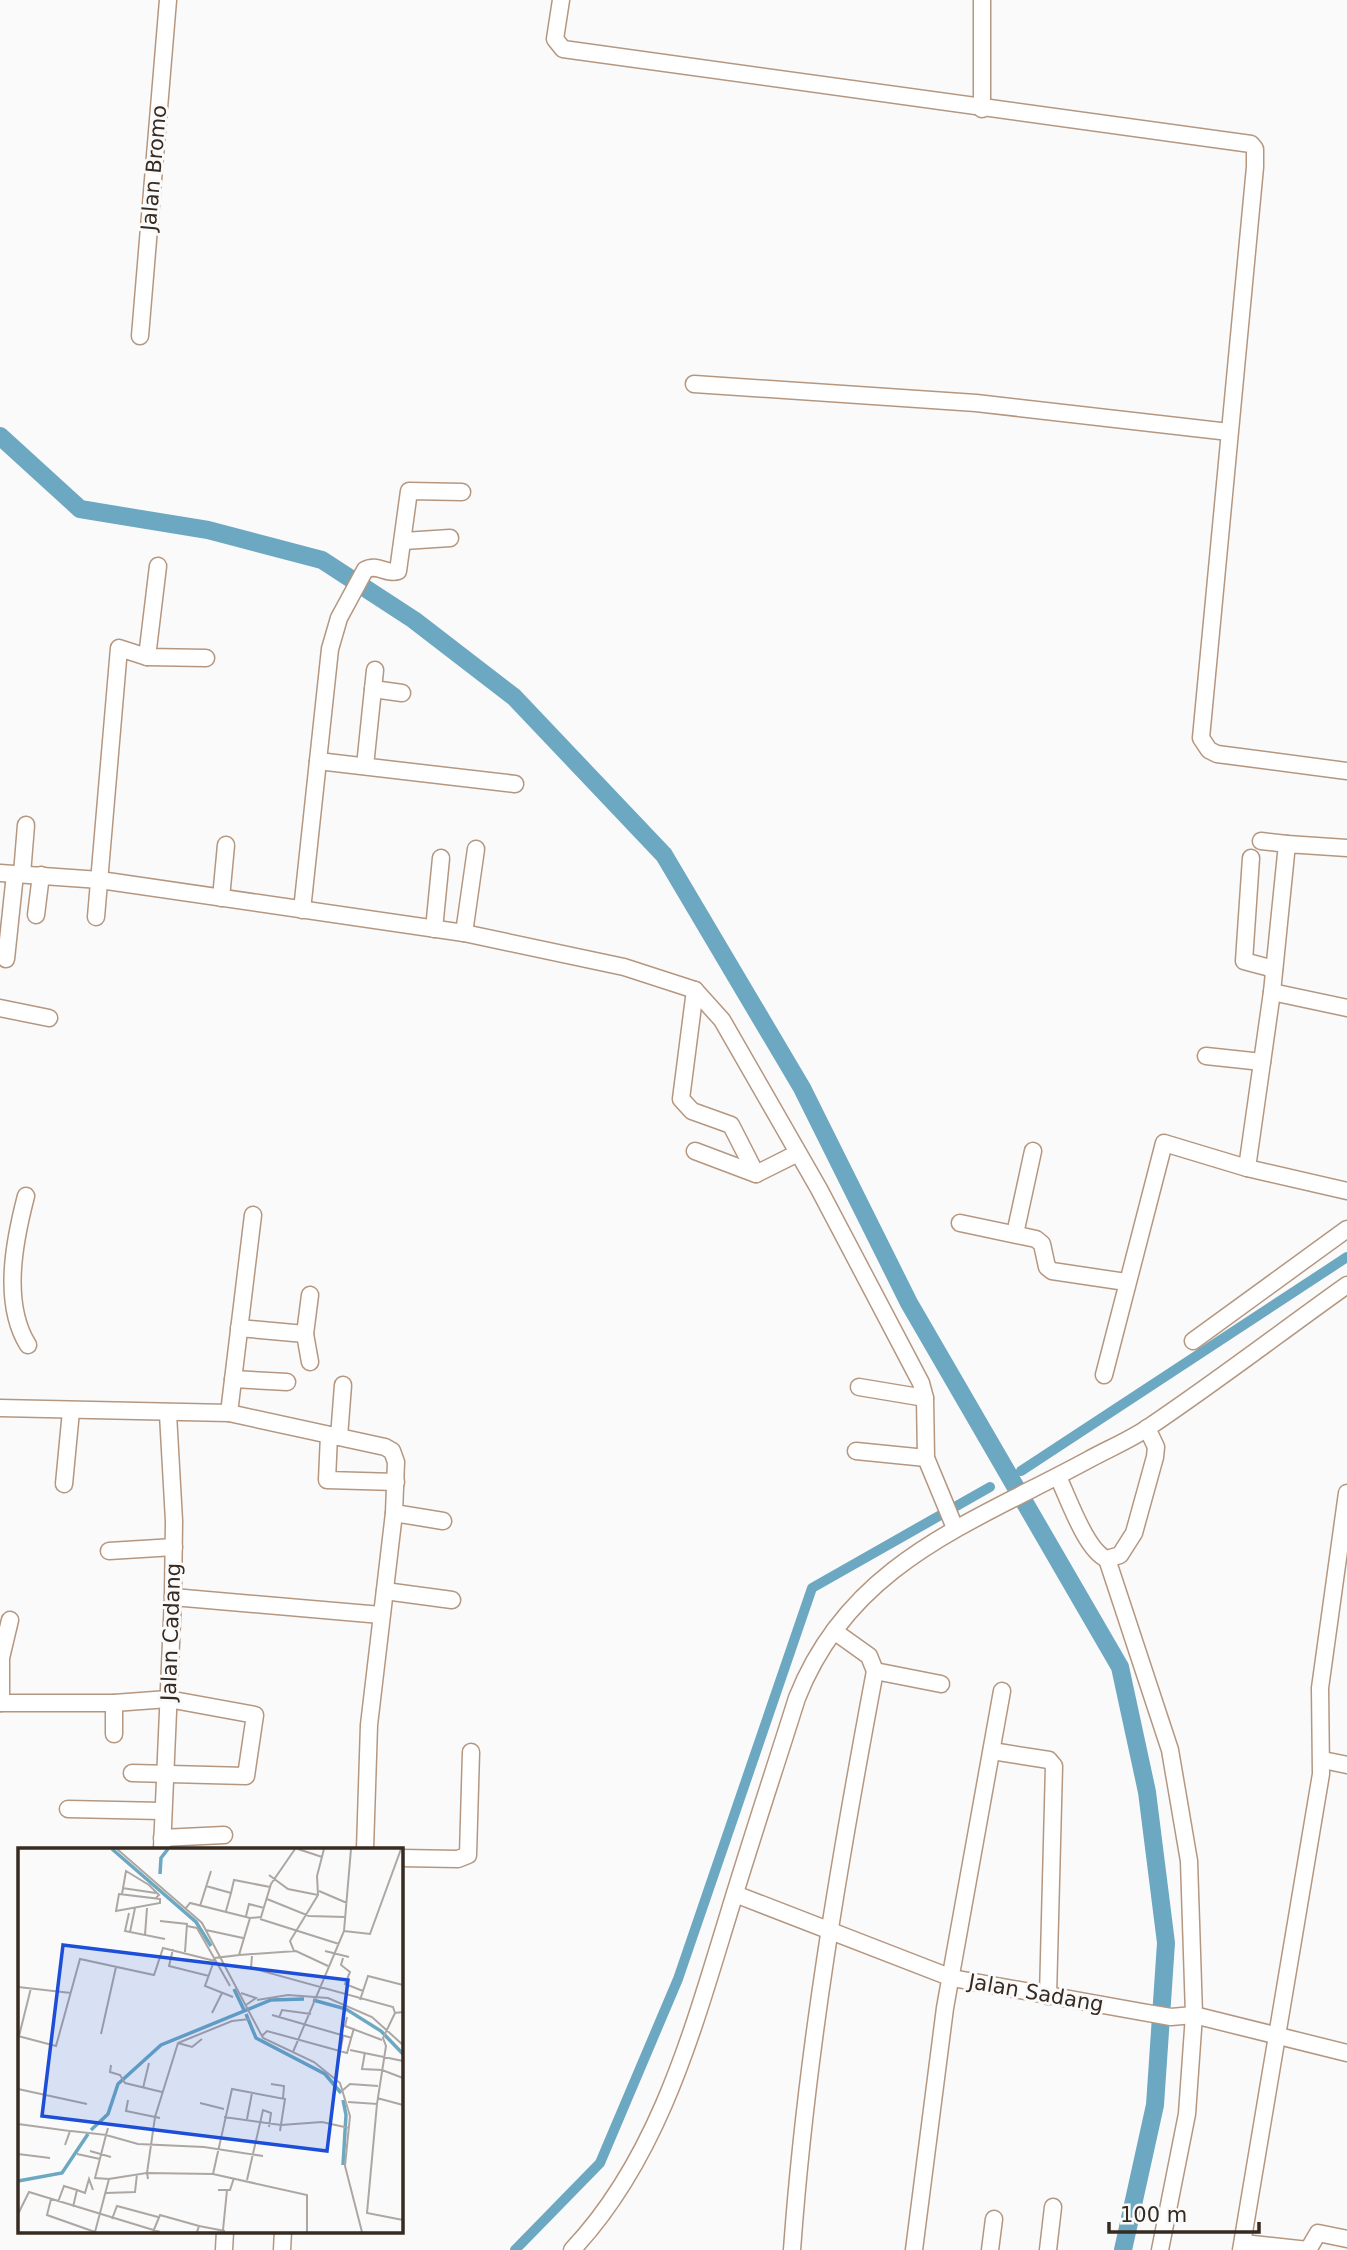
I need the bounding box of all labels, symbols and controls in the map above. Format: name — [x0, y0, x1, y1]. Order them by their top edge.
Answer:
street label: Jalan Bromo — [136, 104, 171, 234]
street label: Jalan Cadang — [157, 1563, 185, 1703]
inset map — [18, 1848, 402, 2232]
street label: Jalan Sadang — [965, 1969, 1105, 2017]
scale bar — [1109, 2190, 1260, 2234]
text: 100 m — [1120, 2203, 1187, 2227]

